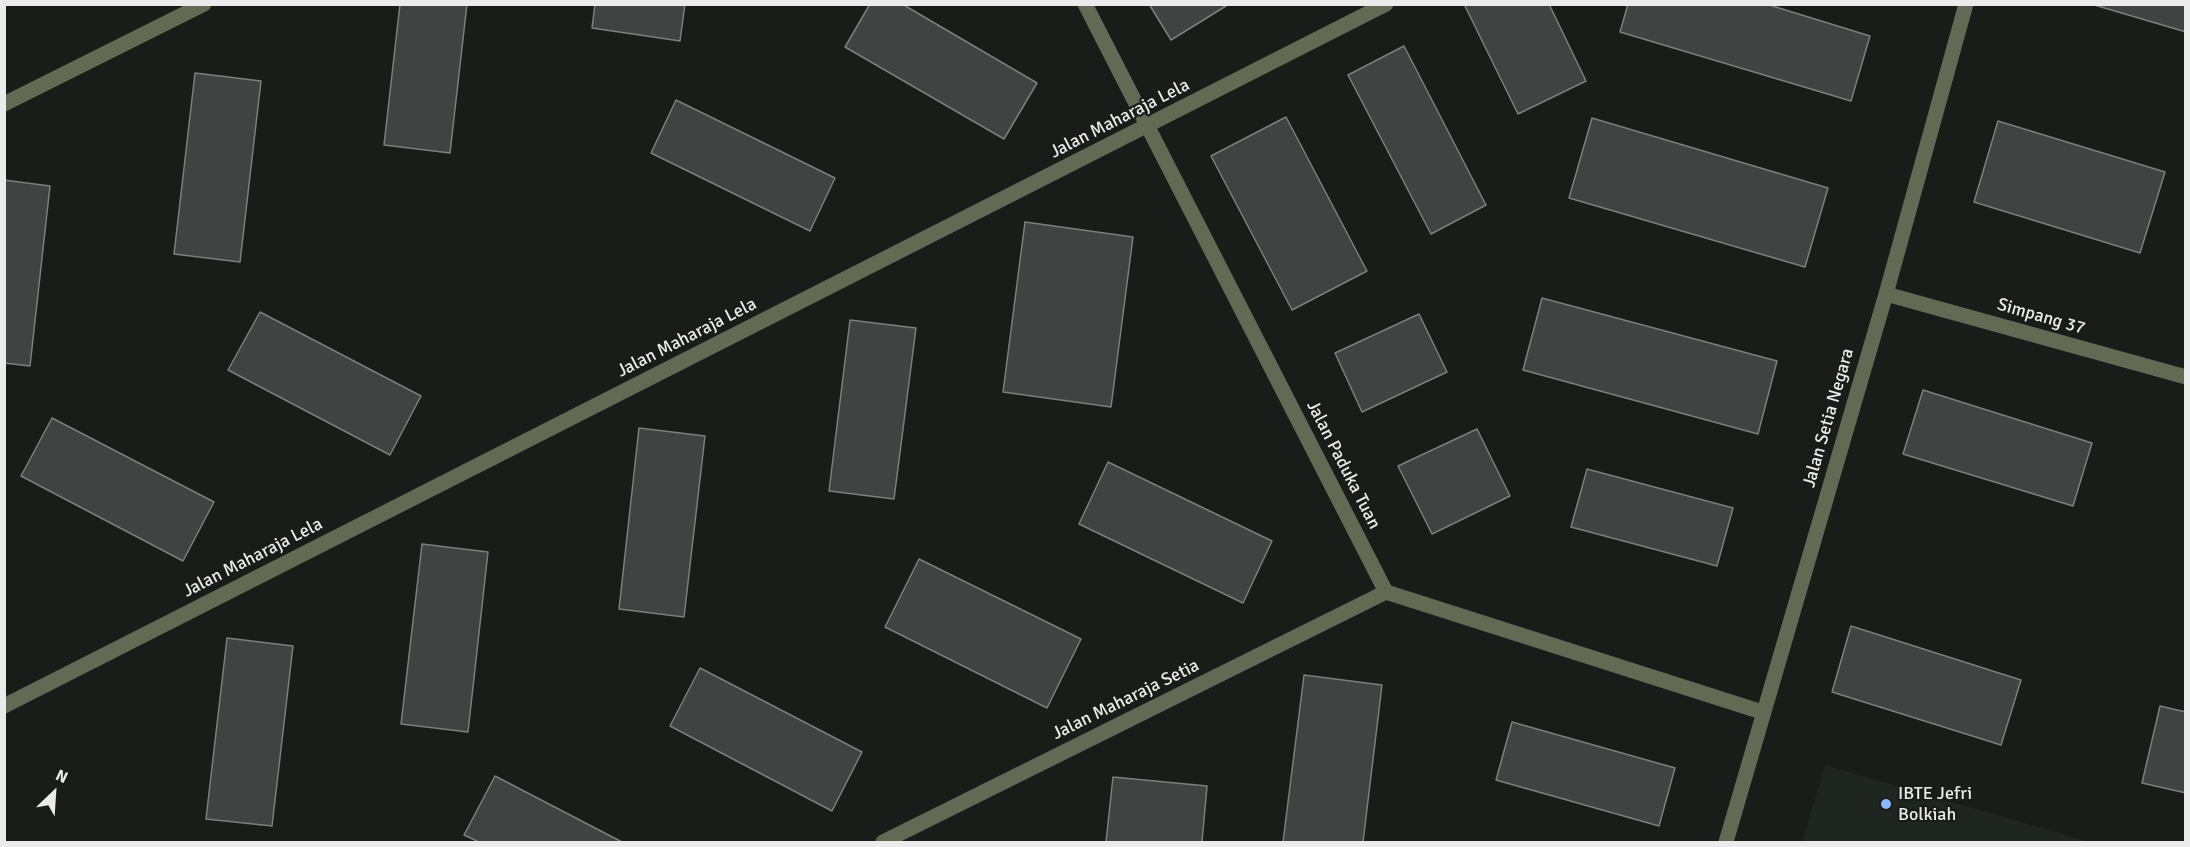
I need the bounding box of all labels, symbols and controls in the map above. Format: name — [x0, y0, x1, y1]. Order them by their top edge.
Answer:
street label: Jalan Maharaja Lela — [1047, 74, 1193, 164]
street label: Jalan Maharaja Lela — [614, 293, 760, 383]
street label: Simpang 37 — [1994, 294, 2088, 340]
street label: Jalan Setia Negara — [1799, 346, 1859, 490]
street label: Jalan Paduka Tuan — [1301, 397, 1385, 533]
street label: Jalan Maharaja Lela — [180, 513, 326, 603]
street label: Jalan Maharaja Setia — [1049, 655, 1203, 745]
north arrow — [24, 763, 84, 823]
text: N — [52, 765, 71, 788]
place label: IBTE Jefri Bolkiah — [1898, 783, 1972, 826]
marker: IBTE Jefri Bolkiah — [1879, 797, 1893, 811]

